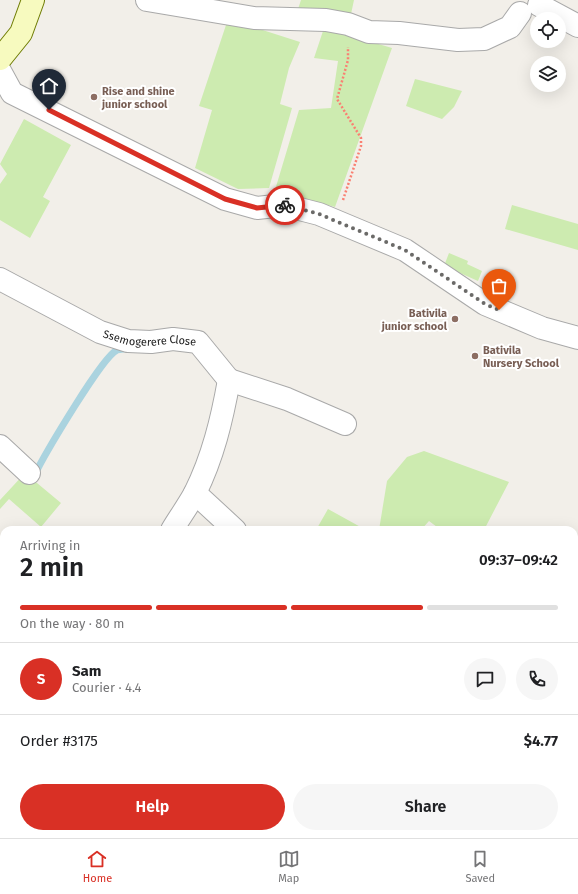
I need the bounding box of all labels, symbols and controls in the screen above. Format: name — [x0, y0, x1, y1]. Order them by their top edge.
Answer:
map controls — [530, 12, 566, 92]
button: locate — [530, 12, 566, 48]
button: layers — [530, 56, 566, 92]
pin — [32, 69, 66, 110]
icon: home — [38, 75, 60, 97]
place label: Rise and shine junior school — [101, 85, 175, 111]
marker: Rise and shine junior school — [89, 92, 99, 102]
courier — [265, 185, 305, 225]
icon: bike — [274, 194, 296, 216]
pin — [482, 269, 516, 310]
icon: bag — [488, 275, 510, 297]
place label: Bativila junior school — [381, 307, 448, 333]
marker: Bativila junior school — [450, 314, 460, 324]
street label: Ssemogerere Close — [101, 327, 197, 349]
place label: Bativila Nursery School — [483, 344, 560, 370]
marker: Bativila Nursery School — [470, 351, 480, 361]
text: Arriving in — [20, 538, 80, 553]
text: 09:37–09:42 — [479, 551, 558, 569]
text: 2 min — [20, 552, 84, 583]
text: On the way · 80 m — [20, 616, 124, 631]
button: chat — [464, 658, 506, 700]
button: phone — [516, 658, 558, 700]
text: Sam — [72, 662, 101, 680]
text: S — [37, 670, 45, 688]
text: Courier · 4.4 — [72, 680, 142, 695]
text: Order #3175 — [20, 732, 98, 750]
text: $4.77 — [524, 732, 558, 750]
button: Help — [20, 784, 285, 830]
button: Share — [293, 784, 558, 830]
tab: Home — [83, 848, 112, 885]
tab: Map — [278, 848, 300, 885]
tab: Saved — [465, 848, 495, 885]

